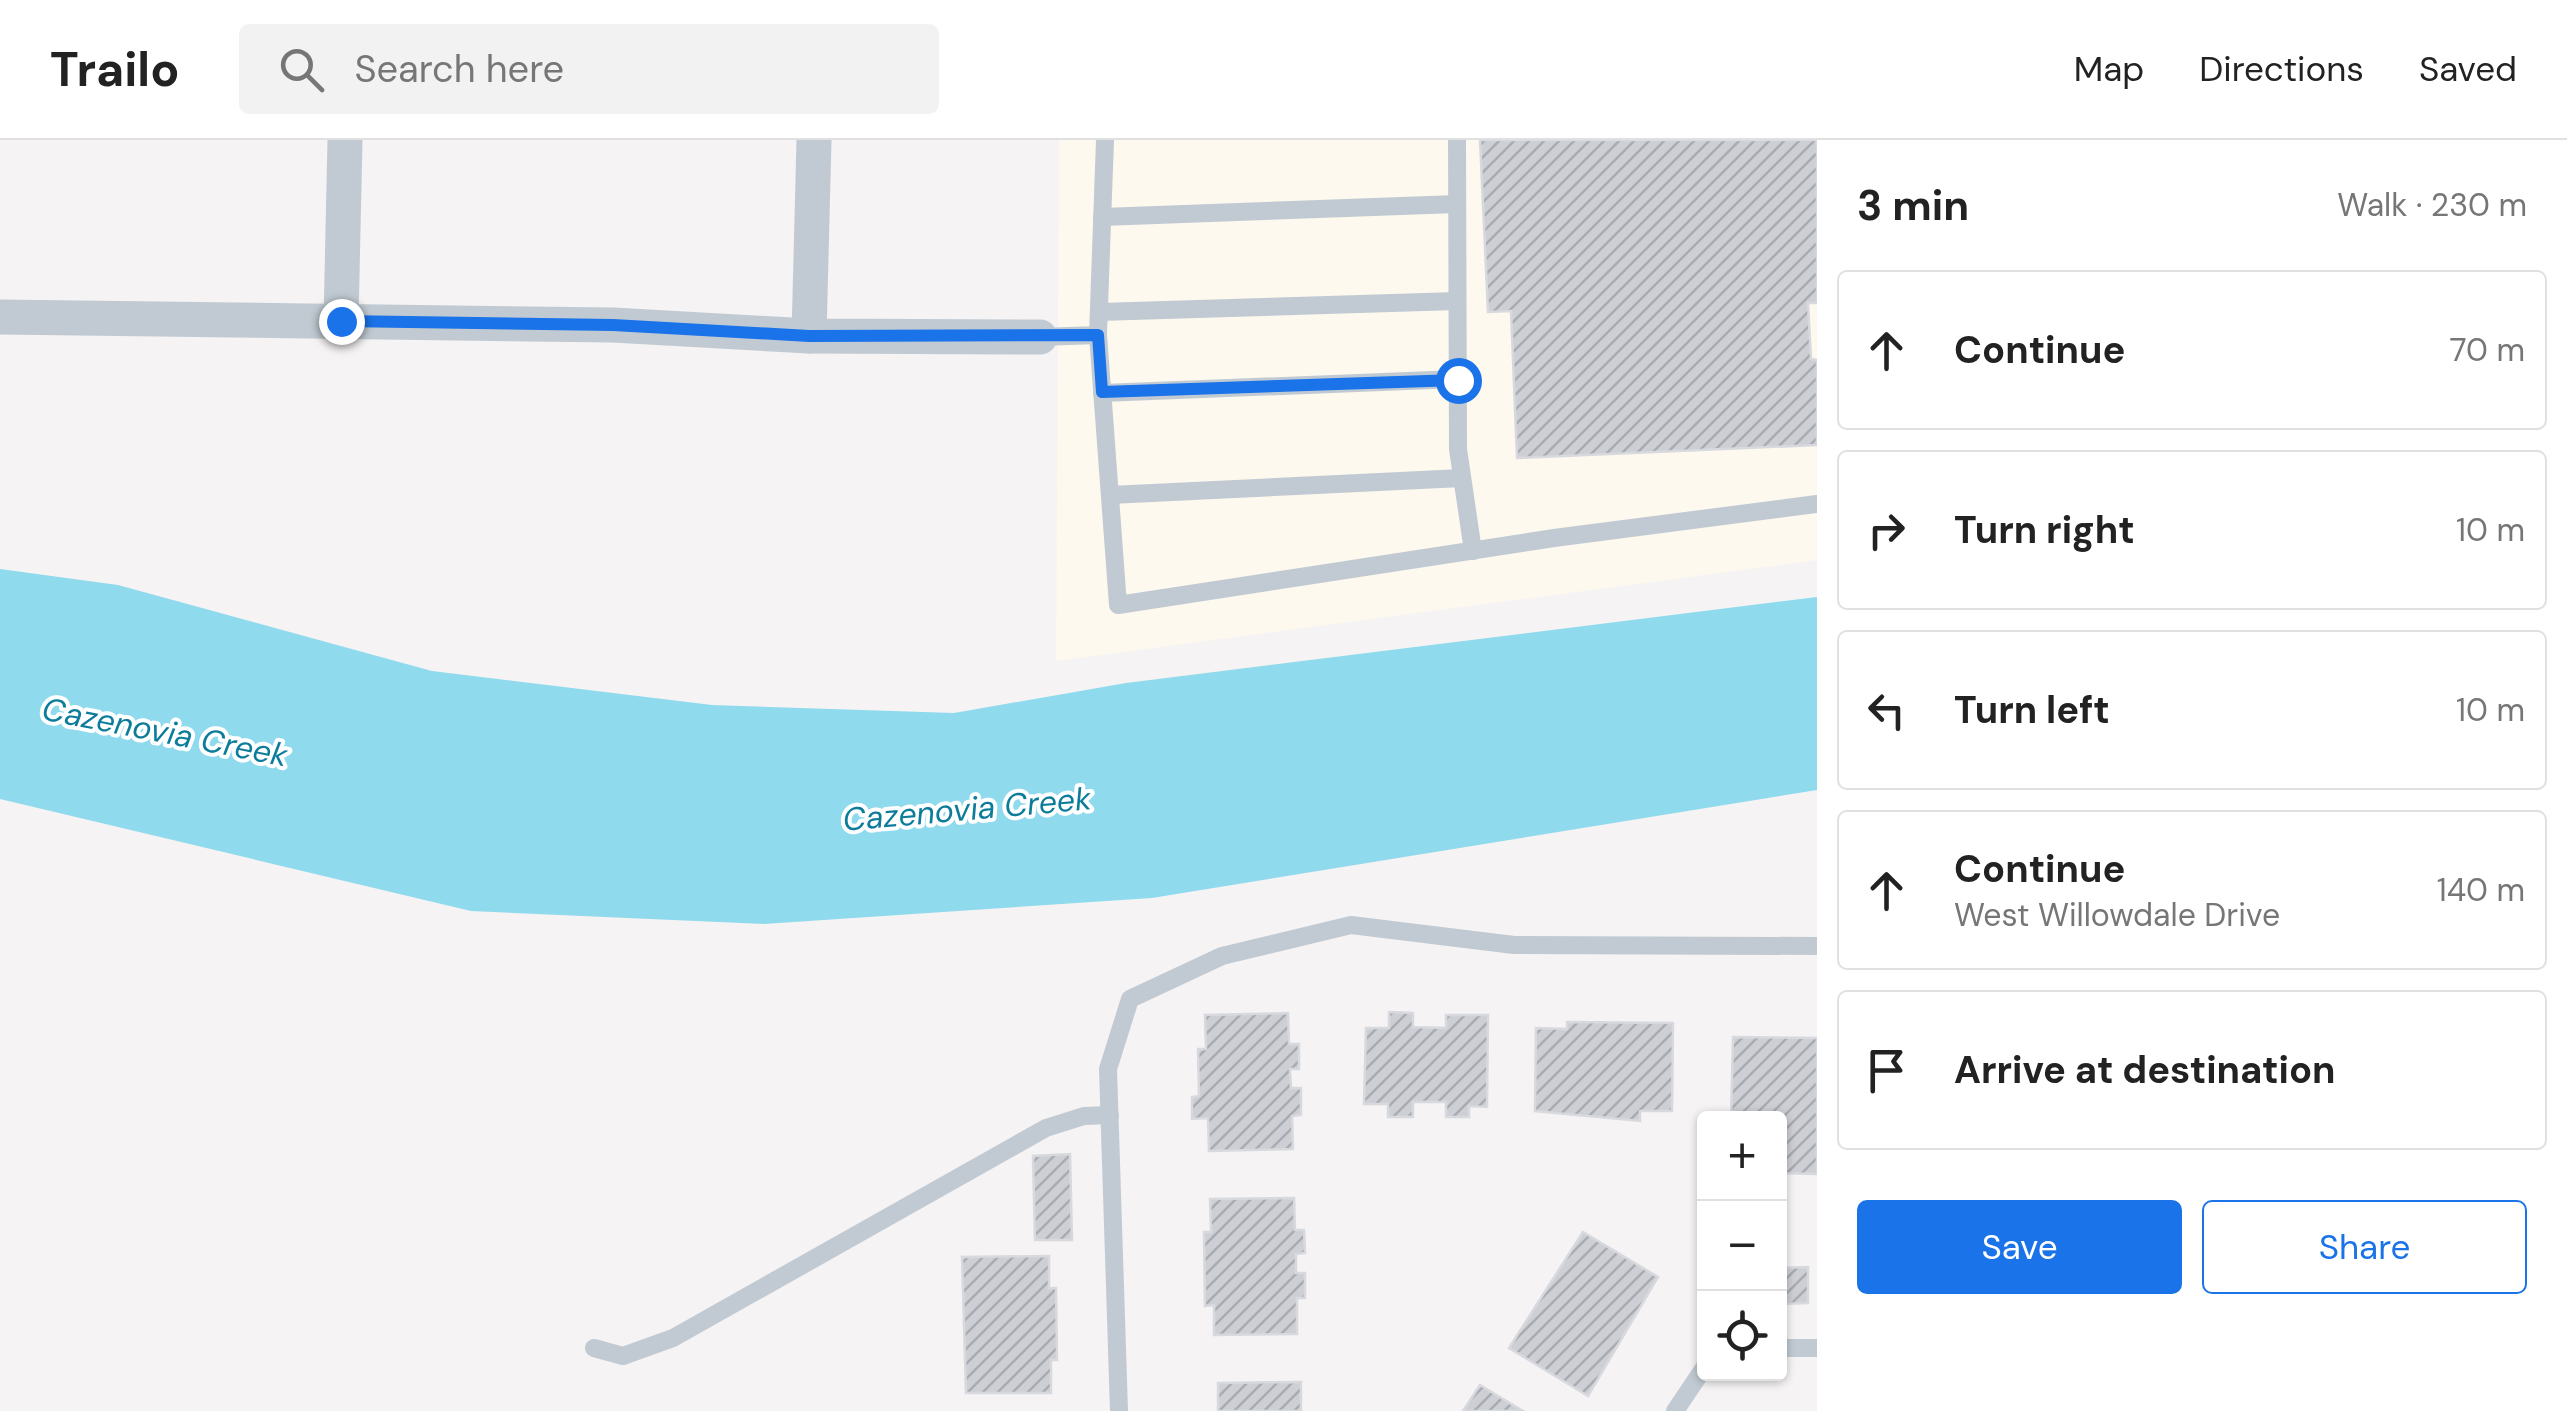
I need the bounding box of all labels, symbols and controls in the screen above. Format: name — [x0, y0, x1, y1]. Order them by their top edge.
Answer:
search box — [239, 24, 939, 114]
text: Trailo — [50, 38, 179, 101]
icon: search — [274, 42, 329, 97]
text: Search here — [354, 44, 564, 94]
text: Map — [2074, 46, 2144, 92]
text: Directions — [2199, 46, 2364, 92]
text: Saved — [2419, 46, 2517, 92]
text: 3 min — [1857, 178, 1969, 233]
text: Walk · 230 m — [2337, 184, 2527, 226]
route end — [319, 299, 365, 345]
icon: ahead — [1859, 323, 1914, 378]
text: Continue — [1954, 325, 2125, 375]
text: 70 m — [2449, 329, 2525, 371]
route start — [1436, 358, 1482, 404]
icon: right — [1859, 503, 1914, 558]
text: Turn right — [1954, 505, 2135, 555]
text: 10 m — [2456, 509, 2525, 551]
icon: left — [1859, 683, 1914, 738]
text: Turn left — [1954, 685, 2110, 735]
water label: Cazenovia Creek — [39, 688, 292, 777]
text: 10 m — [2456, 689, 2525, 731]
water label: Cazenovia Creek — [841, 777, 1094, 841]
text: Continue — [1954, 844, 2125, 894]
icon: ahead — [1859, 863, 1914, 918]
text: 140 m — [2437, 869, 2525, 911]
text: West Willowdale Drive — [1954, 894, 2280, 936]
icon: arrive — [1859, 1043, 1914, 1098]
text: Arrive at destination — [1954, 1045, 2336, 1095]
map controls — [1697, 1111, 1787, 1381]
button: + — [1697, 1111, 1787, 1201]
button: Save — [1857, 1200, 2182, 1294]
button: Share — [2202, 1200, 2527, 1294]
button: − — [1697, 1201, 1787, 1291]
button: locate — [1697, 1291, 1787, 1381]

